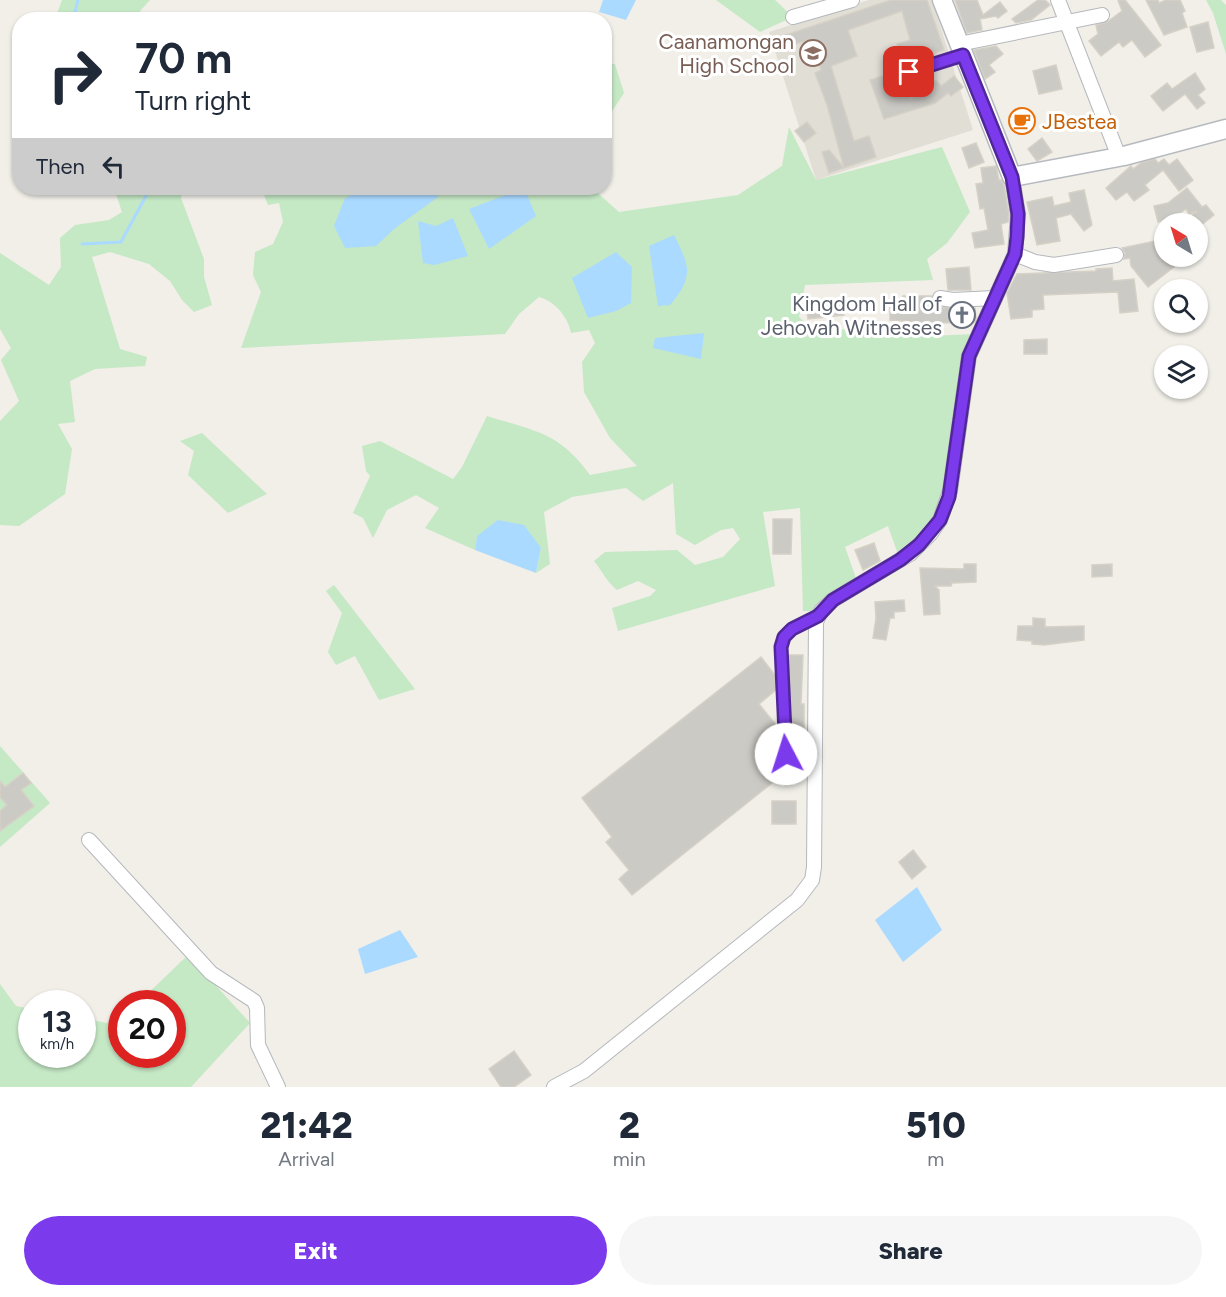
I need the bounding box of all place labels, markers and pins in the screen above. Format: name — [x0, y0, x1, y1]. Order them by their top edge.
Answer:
place label: Caanamongan High School — [658, 29, 794, 78]
school or university icon: Caanamongan High School — [798, 38, 828, 68]
pin — [883, 46, 934, 97]
cafe icon: JBestea — [1007, 106, 1037, 136]
place label: JBestea — [1042, 109, 1117, 134]
place label: Kingdom Hall of Jehovah Witnesses — [761, 291, 942, 340]
church icon: Kingdom Hall of Jehovah Witnesses — [947, 300, 977, 330]

